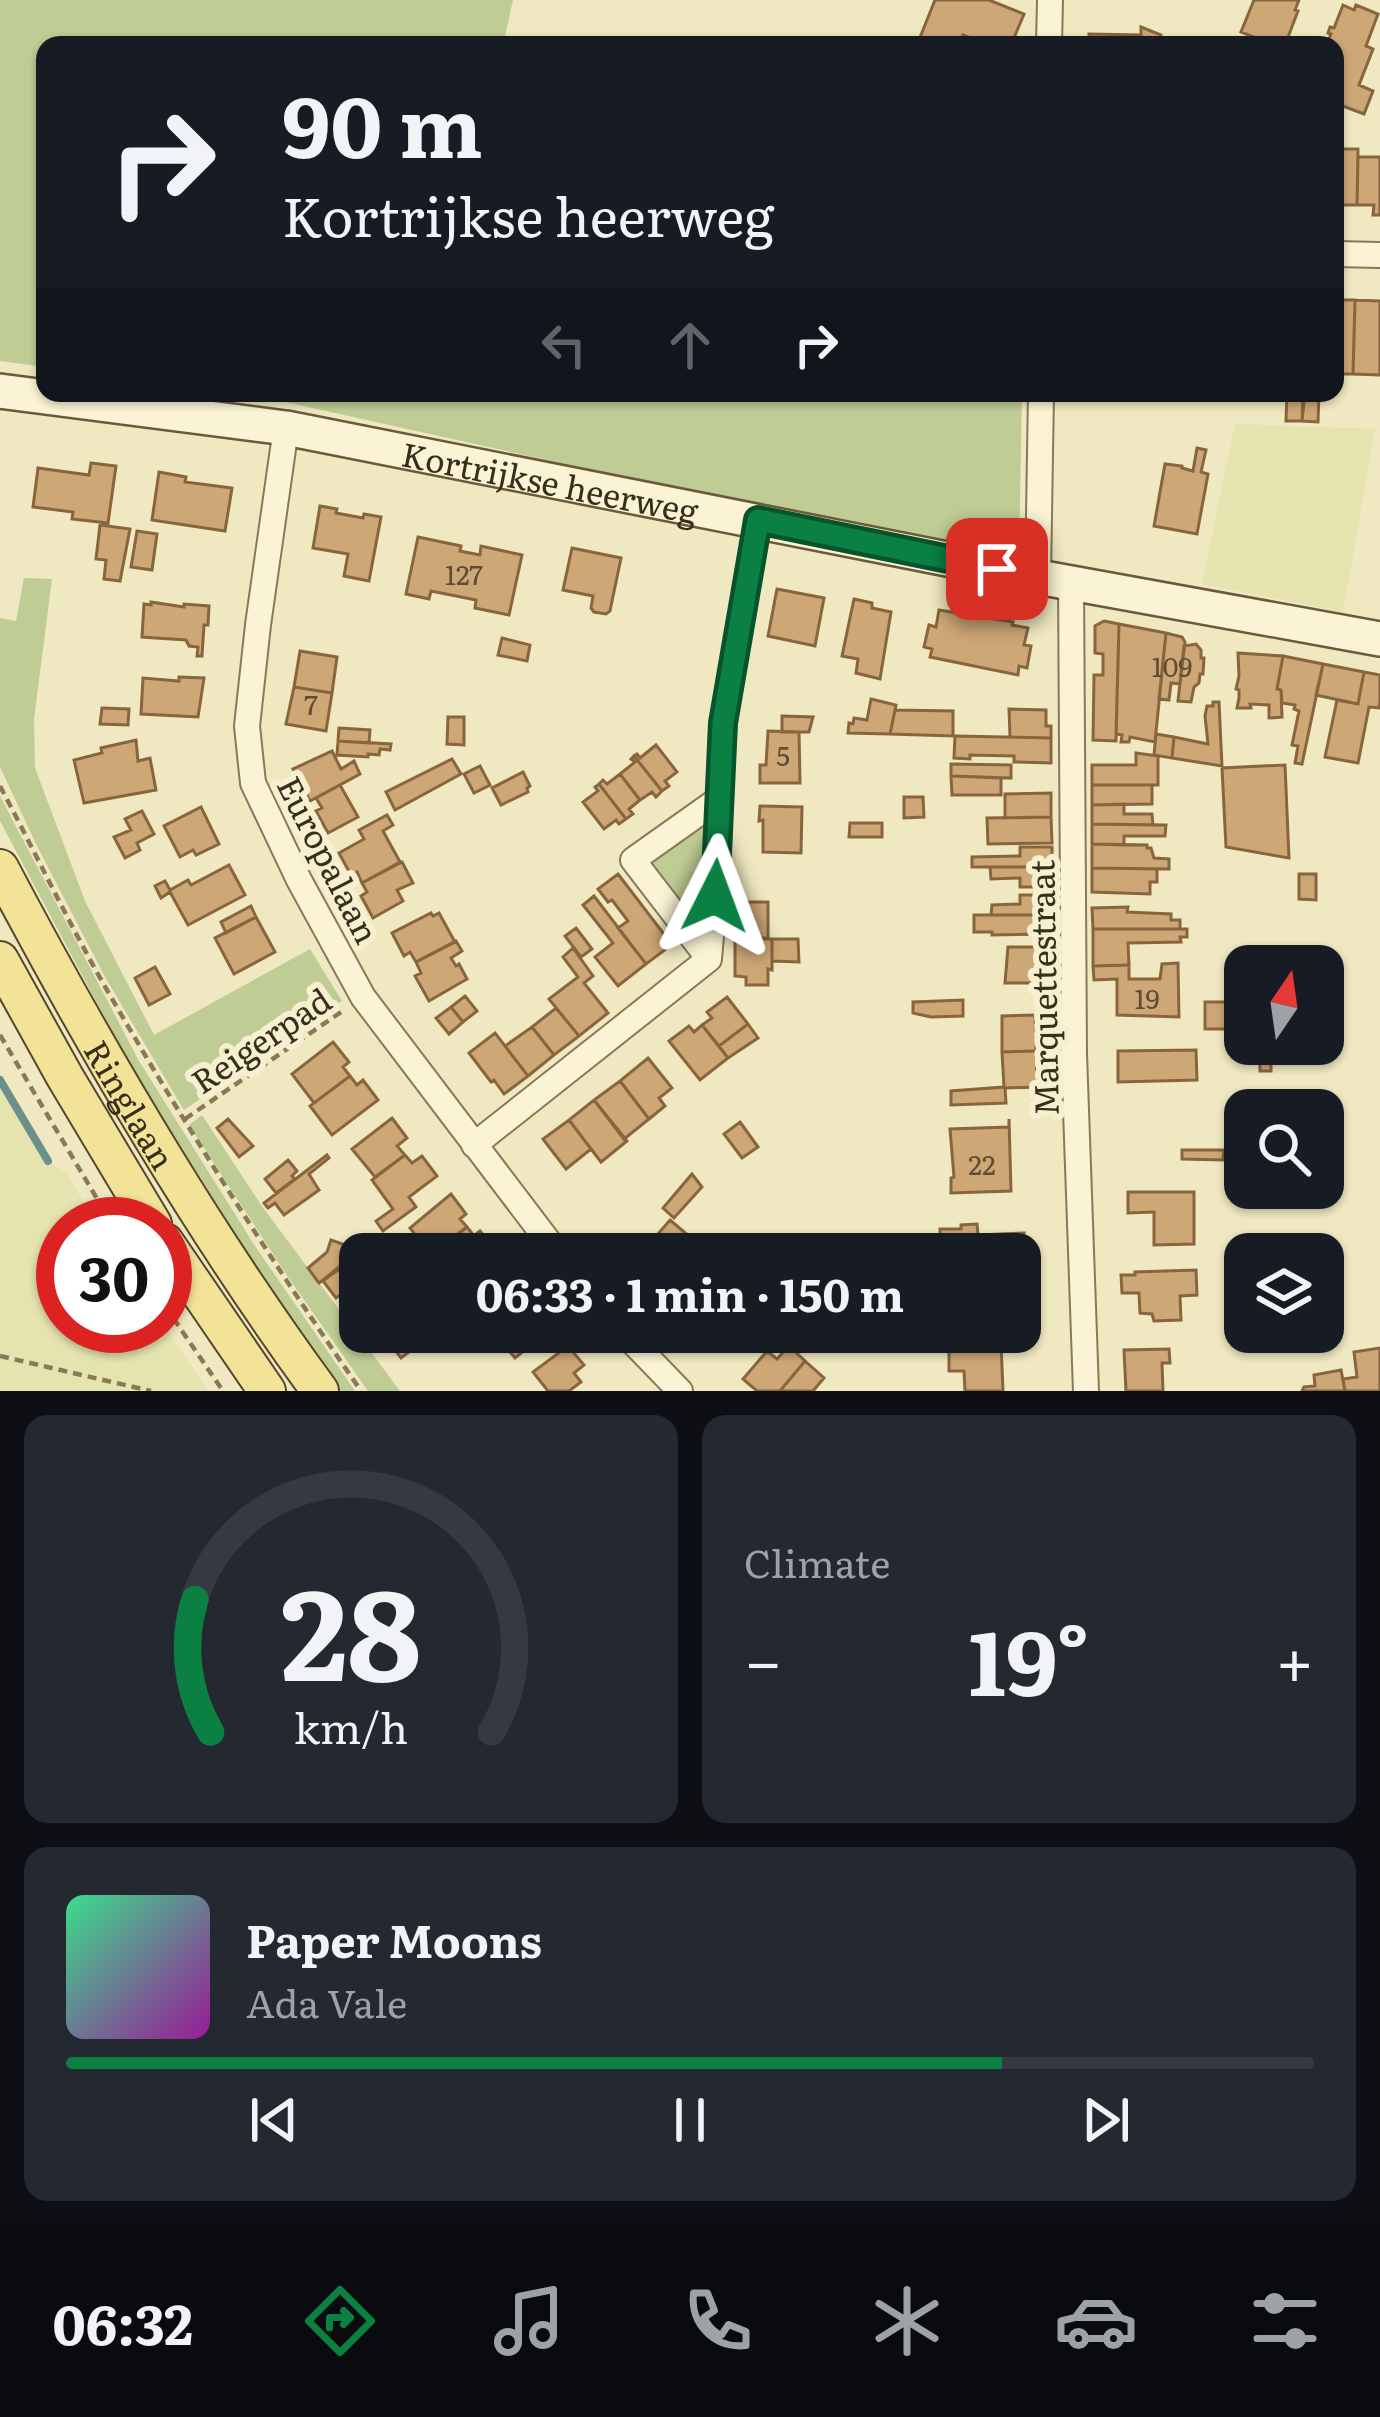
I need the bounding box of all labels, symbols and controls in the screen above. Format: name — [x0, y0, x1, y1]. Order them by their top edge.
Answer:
text: 90 m — [282, 59, 483, 184]
icon: right — [84, 84, 240, 240]
text: Kortrijkse heerweg — [282, 173, 774, 254]
icon: left — [531, 312, 597, 378]
icon: ahead — [657, 312, 723, 378]
icon: right — [783, 312, 849, 378]
street label: Kortrijkse heerweg — [398, 427, 703, 534]
pin — [946, 518, 1048, 620]
icon: arrive — [964, 536, 1030, 602]
house number: 127 — [445, 553, 483, 593]
house number: 109 — [1152, 645, 1192, 685]
house number: 7 — [304, 683, 318, 723]
house number: 5 — [776, 734, 790, 774]
street label: Europalaan — [267, 767, 393, 951]
position arrow — [652, 833, 778, 959]
street label: Marquettestraat — [1015, 859, 1069, 1116]
north arrow — [1224, 945, 1344, 1065]
map controls — [1224, 945, 1344, 1353]
street label: Reigerpad — [180, 974, 340, 1104]
house number: 19 — [1134, 977, 1160, 1017]
street label: Ringlaan — [74, 1030, 189, 1178]
button: search — [1224, 1089, 1344, 1209]
house number: 22 — [968, 1143, 996, 1183]
speed limit sign: 30 — [36, 1197, 192, 1353]
button: layers — [1224, 1233, 1344, 1353]
text: 06:33 · 1 min · 150 m — [476, 1259, 904, 1326]
text: Climate — [744, 1532, 890, 1590]
text: 28 — [281, 1534, 421, 1719]
text: 19° — [969, 1590, 1089, 1724]
text: − — [744, 1608, 782, 1706]
text: + — [1276, 1608, 1314, 1706]
text: km/h — [294, 1694, 408, 1757]
text: Paper Moons — [246, 1905, 542, 1972]
text: Ada Vale — [246, 1972, 407, 2030]
icon: previous — [241, 2087, 307, 2153]
icon: pause — [657, 2087, 723, 2153]
icon: next — [1073, 2087, 1139, 2153]
icon: directions — [298, 2279, 382, 2363]
icon: music — [487, 2279, 571, 2363]
icon: phone — [676, 2279, 760, 2363]
icon: climate — [865, 2279, 949, 2363]
icon: car — [1054, 2279, 1138, 2363]
icon: filters — [1243, 2279, 1327, 2363]
text: 06:32 — [53, 2281, 193, 2362]

